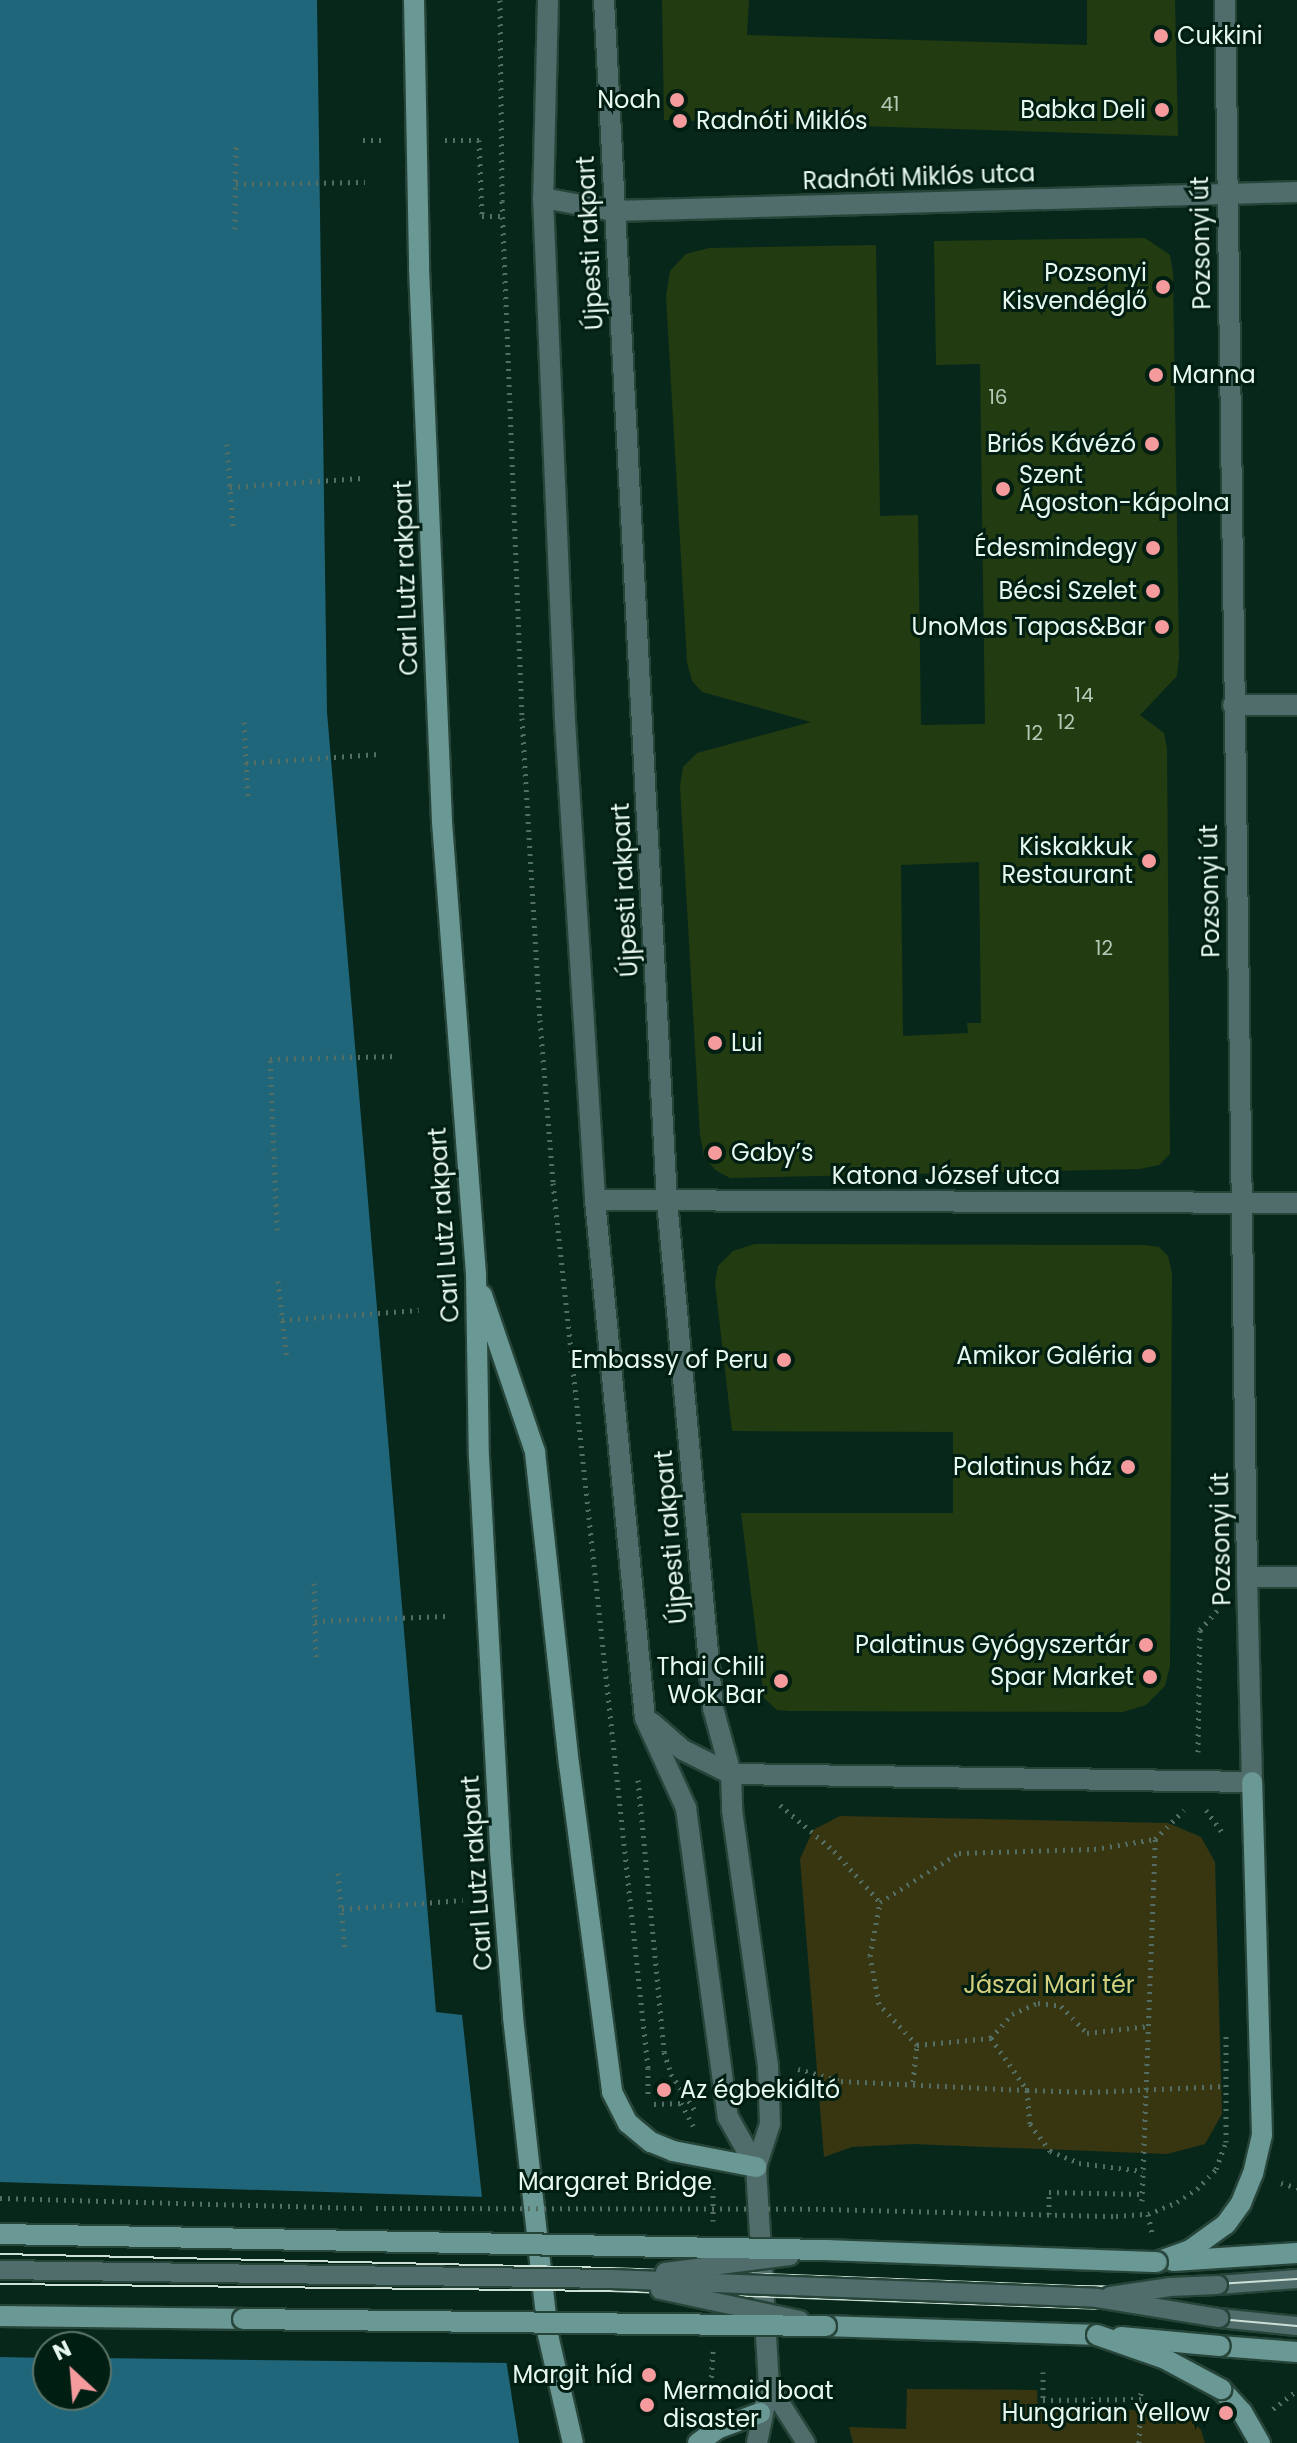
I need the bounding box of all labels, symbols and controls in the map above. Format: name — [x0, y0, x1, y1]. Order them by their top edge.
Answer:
place label: Cukkini — [1177, 22, 1263, 50]
marker: Cukkini — [1152, 27, 1170, 45]
place label: Noah — [597, 86, 661, 114]
marker: Noah — [668, 91, 686, 109]
house number: 41 — [881, 92, 899, 116]
place label: Babka Deli — [1020, 96, 1146, 124]
marker: Babka Deli — [1153, 101, 1171, 119]
place label: Radnóti Miklós — [696, 107, 868, 135]
marker: Radnóti Miklós — [671, 112, 689, 130]
street label: Újpesti rakpart — [571, 155, 609, 331]
street label: Radnóti Miklós utca — [802, 159, 1036, 195]
street label: Pozsonyi út — [1185, 176, 1217, 310]
place label: Pozsonyi Kisvendéglő — [1002, 259, 1147, 315]
marker: Pozsonyi Kisvendéglő — [1154, 278, 1172, 296]
place label: Manna — [1172, 361, 1256, 389]
marker: Manna — [1147, 366, 1165, 384]
house number: 16 — [988, 385, 1008, 409]
place label: Briós Kávézó — [987, 430, 1136, 458]
marker: Briós Kávézó — [1143, 435, 1161, 453]
place label: Szent Ágoston-kápolna — [1019, 461, 1230, 517]
street label: Carl Lutz rakpart — [388, 480, 424, 676]
marker: Szent Ágoston-kápolna — [994, 480, 1012, 498]
place label: Édesmindegy — [974, 534, 1137, 562]
marker: Édesmindegy — [1144, 539, 1162, 557]
place label: Bécsi Szelet — [999, 577, 1137, 605]
marker: Bécsi Szelet — [1144, 582, 1162, 600]
place label: UnoMas Tapas&Bar — [911, 613, 1146, 641]
marker: UnoMas Tapas&Bar — [1153, 618, 1171, 636]
house number: 14 — [1075, 683, 1093, 707]
house number: 12 — [1057, 710, 1075, 734]
house number: 12 — [1025, 721, 1043, 745]
street label: Újpesti rakpart — [606, 802, 644, 978]
street label: Pozsonyi út — [1194, 824, 1226, 958]
place label: Kiskakkuk Restaurant — [1001, 833, 1133, 889]
marker: Kiskakkuk Restaurant — [1140, 852, 1158, 870]
house number: 12 — [1095, 936, 1113, 960]
place label: Lui — [731, 1029, 763, 1057]
marker: Lui — [706, 1034, 724, 1052]
street label: Carl Lutz rakpart — [423, 1126, 465, 1324]
place label: Gaby’s — [731, 1139, 813, 1167]
marker: Gaby’s — [706, 1144, 724, 1162]
street label: Katona József utca — [832, 1162, 1060, 1190]
place label: Amikor Galéria — [956, 1342, 1133, 1370]
place label: Embassy of Peru — [571, 1346, 768, 1374]
marker: Amikor Galéria — [1140, 1347, 1158, 1365]
marker: Embassy of Peru — [775, 1351, 793, 1369]
street label: Újpesti rakpart — [649, 1449, 693, 1625]
place label: Palatinus ház — [953, 1453, 1112, 1481]
marker: Palatinus ház — [1119, 1458, 1137, 1476]
street label: Pozsonyi út — [1205, 1472, 1237, 1606]
place label: Palatinus Gyógyszertár — [855, 1631, 1130, 1659]
marker: Palatinus Gyógyszertár — [1137, 1636, 1155, 1654]
place label: Thai Chili Wok Bar — [657, 1653, 765, 1709]
place label: Spar Market — [990, 1663, 1134, 1691]
marker: Spar Market — [1141, 1668, 1159, 1686]
marker: Thai Chili Wok Bar — [772, 1672, 790, 1690]
street label: Carl Lutz rakpart — [456, 1774, 498, 1972]
park label: Jászai Mari tér — [963, 1971, 1135, 1999]
place label: Az égbekiáltó — [680, 2076, 840, 2104]
marker: Az égbekiáltó — [655, 2081, 673, 2099]
street label: Margaret Bridge — [518, 2168, 712, 2196]
north arrow — [32, 2331, 112, 2411]
text: N — [48, 2333, 76, 2368]
place label: Margit híd — [512, 2361, 633, 2389]
marker: Margit híd — [640, 2366, 658, 2384]
place label: Mermaid boat disaster — [663, 2377, 834, 2433]
marker: Mermaid boat disaster — [638, 2396, 656, 2414]
place label: Hungarian Yellow — [1002, 2399, 1210, 2427]
marker: Hungarian Yellow — [1217, 2404, 1235, 2422]

